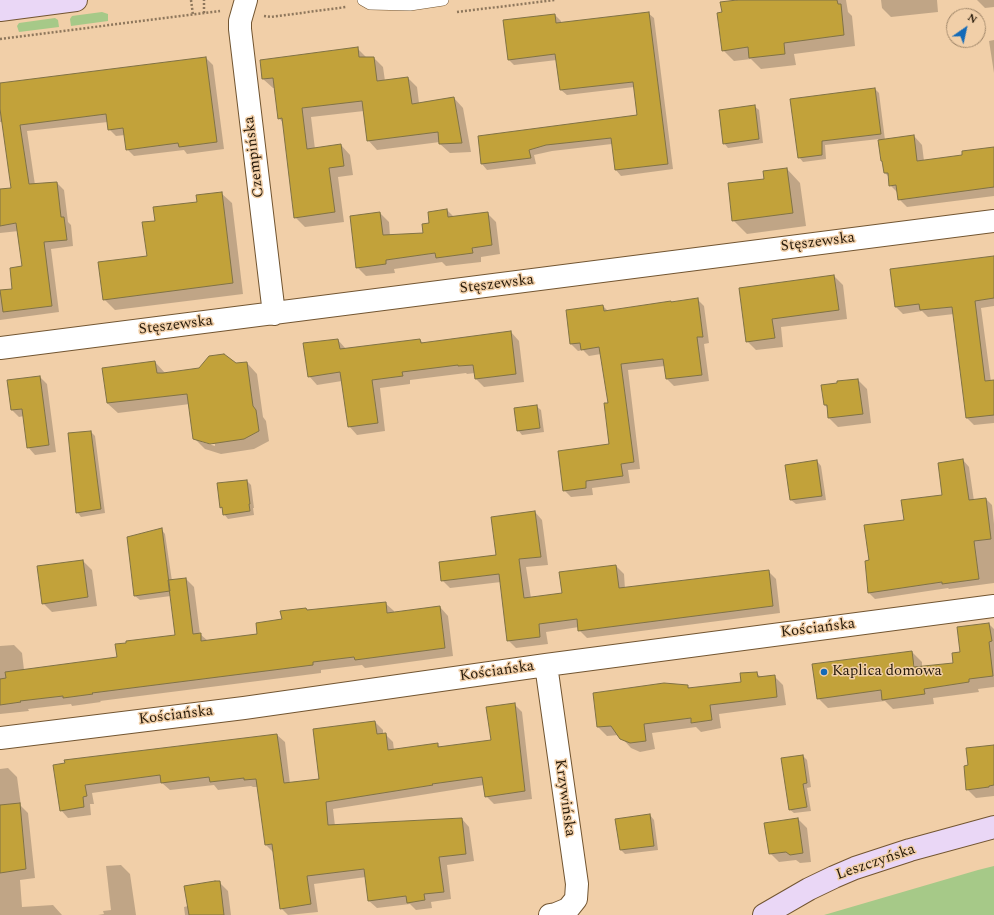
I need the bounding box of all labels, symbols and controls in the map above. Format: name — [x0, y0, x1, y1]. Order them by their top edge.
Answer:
north arrow — [946, 8, 986, 48]
text: N — [964, 9, 981, 28]
street label: Czempińska — [241, 115, 269, 199]
street label: Stęszewska — [780, 230, 856, 256]
street label: Stęszewska — [459, 272, 535, 298]
street label: Stęszewska — [138, 313, 214, 339]
street label: Kościańska — [780, 615, 856, 643]
street label: Kościańska — [459, 658, 535, 686]
place label: Kaplica domowa — [832, 663, 942, 681]
marker: Kaplica domowa — [819, 667, 829, 677]
street label: Kościańska — [138, 702, 214, 730]
street label: Krzywińska — [550, 758, 578, 838]
street label: Leszczyńska — [834, 841, 918, 885]

